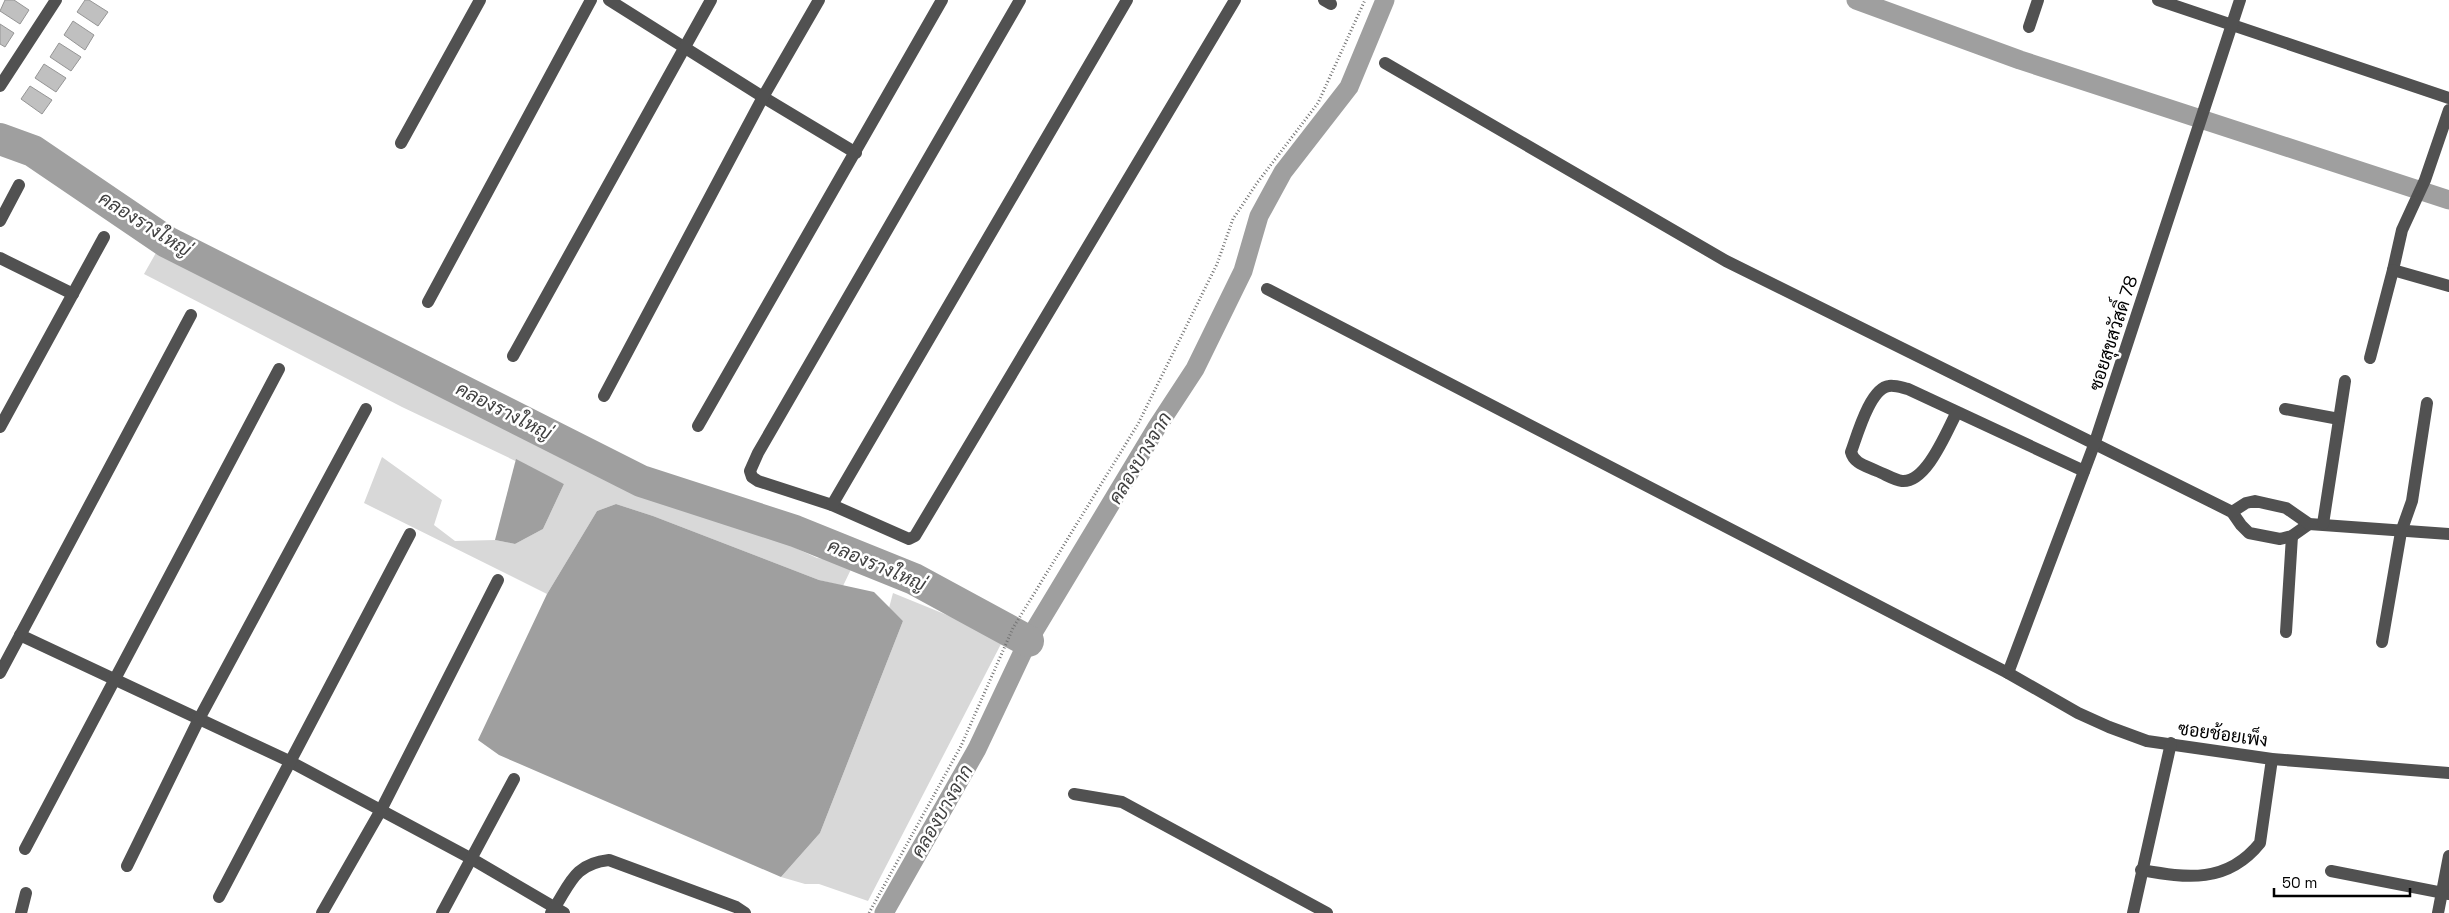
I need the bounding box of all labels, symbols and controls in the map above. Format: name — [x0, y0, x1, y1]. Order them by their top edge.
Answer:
water label: คลองรางใหญ่ — [94, 186, 197, 263]
street label: ซอยสุขสวัสดิ์ 78 — [2080, 271, 2143, 394]
water label: คลองรางใหญ่ — [452, 376, 557, 446]
water label: คลองบางจาก — [1103, 407, 1177, 509]
water label: คลองรางใหญ่ — [824, 533, 931, 597]
street label: ซอยช้อยเพ็ง — [2177, 714, 2270, 752]
water label: คลองบางจาก — [905, 760, 979, 862]
scale bar — [2274, 866, 2410, 898]
text: 50 m — [2282, 873, 2317, 892]

